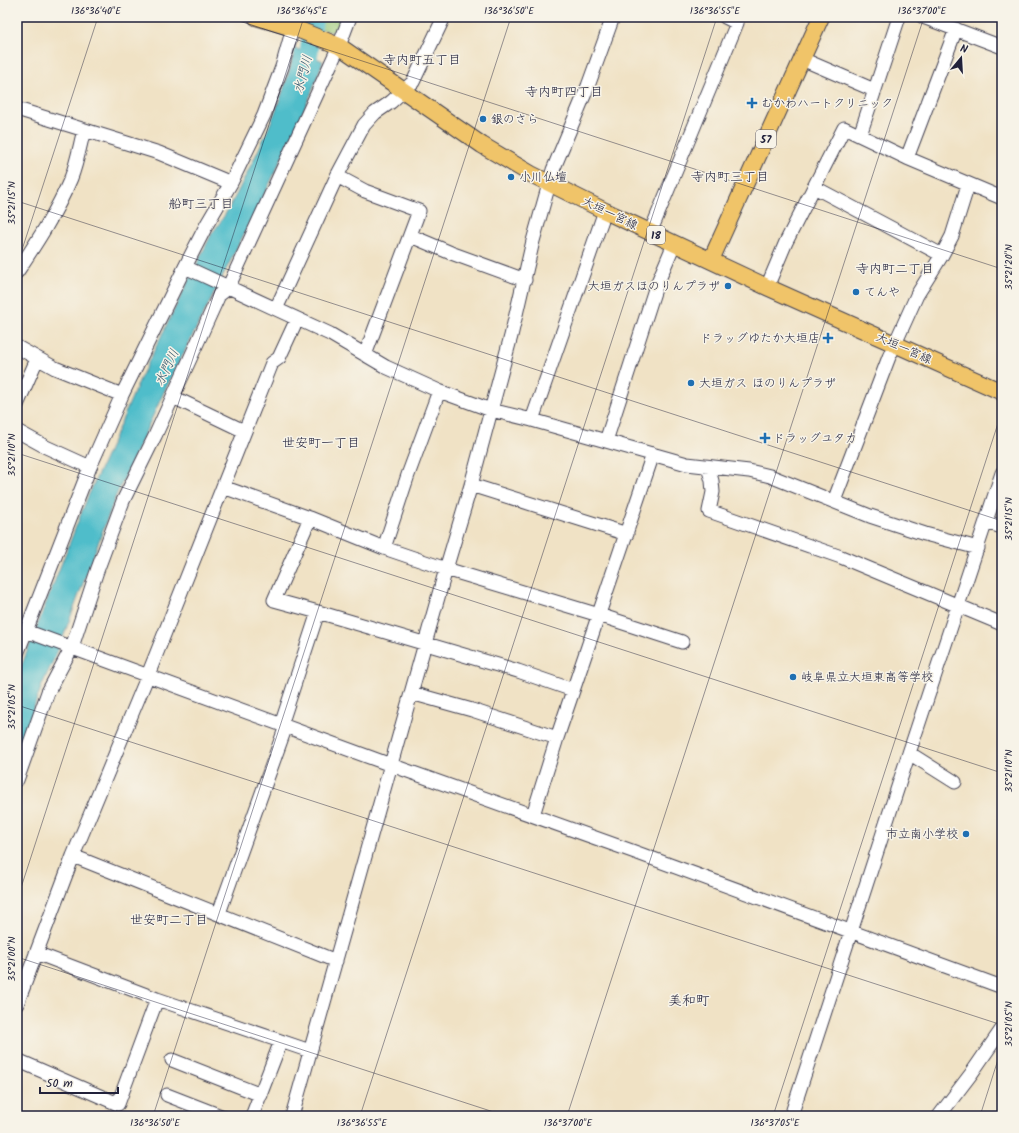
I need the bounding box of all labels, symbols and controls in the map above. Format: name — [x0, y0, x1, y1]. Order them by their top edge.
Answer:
text: 136°36'40"E — [71, 3, 122, 19]
text: 136°36'45"E — [277, 3, 328, 19]
text: 136°36'50"E — [484, 3, 535, 19]
text: 136°36'55"E — [690, 3, 741, 19]
text: 136°37'00"E — [898, 3, 948, 19]
north arrow — [941, 38, 981, 78]
text: N — [958, 40, 970, 59]
district label: 寺内町五丁目 — [383, 50, 461, 71]
water label: 水門川 — [288, 53, 319, 96]
district label: 寺内町四丁目 — [525, 82, 603, 103]
place label: むかわハートクリニック — [761, 94, 893, 113]
marker: むかわハートクリニック — [746, 97, 758, 109]
place label: 銀のさら — [491, 110, 539, 129]
marker: 銀のさら — [478, 114, 488, 124]
road number: 57 — [756, 130, 776, 148]
district label: 寺内町三丁目 — [691, 167, 769, 188]
place label: 小川仏壇 — [519, 168, 567, 187]
marker: 小川仏壇 — [506, 172, 516, 182]
text: 35°21'15"N — [4, 181, 20, 225]
street label: 大垣一宮線 — [579, 192, 641, 235]
district label: 船町三丁目 — [168, 194, 234, 215]
road number: 18 — [647, 226, 665, 244]
text: 35°21'20"N — [1001, 244, 1017, 290]
district label: 寺内町二丁目 — [856, 259, 934, 280]
place label: 大垣ガスほのりんプラザ — [588, 277, 720, 296]
marker: 大垣ガスほのりんプラザ — [723, 281, 733, 291]
place label: てんや — [864, 283, 900, 302]
marker: てんや — [851, 287, 861, 297]
street label: 大垣一宮線 — [873, 328, 935, 369]
place label: ドラッグゆたか大垣店 — [700, 329, 820, 348]
marker: ドラッグゆたか大垣店 — [823, 333, 833, 343]
water label: 水門川 — [149, 346, 185, 390]
place label: 大垣ガス ほのりんプラザ — [699, 374, 836, 393]
marker: 大垣ガス ほのりんプラザ — [686, 378, 696, 388]
place label: ドラッグユタカ — [773, 429, 857, 448]
text: 35°21'10"N — [4, 433, 20, 477]
district label: 世安町一丁目 — [282, 433, 360, 454]
marker: ドラッグユタカ — [760, 433, 770, 443]
text: 35°21'15"N — [1001, 497, 1017, 541]
place label: 岐阜県立大垣東高等学校 — [801, 668, 933, 687]
marker: 岐阜県立大垣東高等学校 — [788, 672, 798, 682]
text: 35°21'05"N — [4, 684, 20, 730]
text: 35°21'10"N — [1001, 749, 1017, 793]
place label: 市立南小学校 — [886, 825, 958, 844]
marker: 市立南小学校 — [961, 829, 971, 839]
district label: 世安町二丁目 — [130, 910, 208, 931]
text: 35°21'00"N — [4, 936, 20, 981]
district label: 美和町 — [668, 990, 710, 1012]
text: 35°21'05"N — [1001, 1001, 1017, 1047]
scale bar — [40, 1069, 118, 1095]
text: 50 m — [46, 1074, 73, 1093]
text: 136°36'50"E — [130, 1115, 181, 1131]
text: 136°36'55"E — [337, 1115, 388, 1131]
text: 136°37'00"E — [544, 1115, 594, 1131]
text: 136°37'05"E — [750, 1115, 801, 1131]

